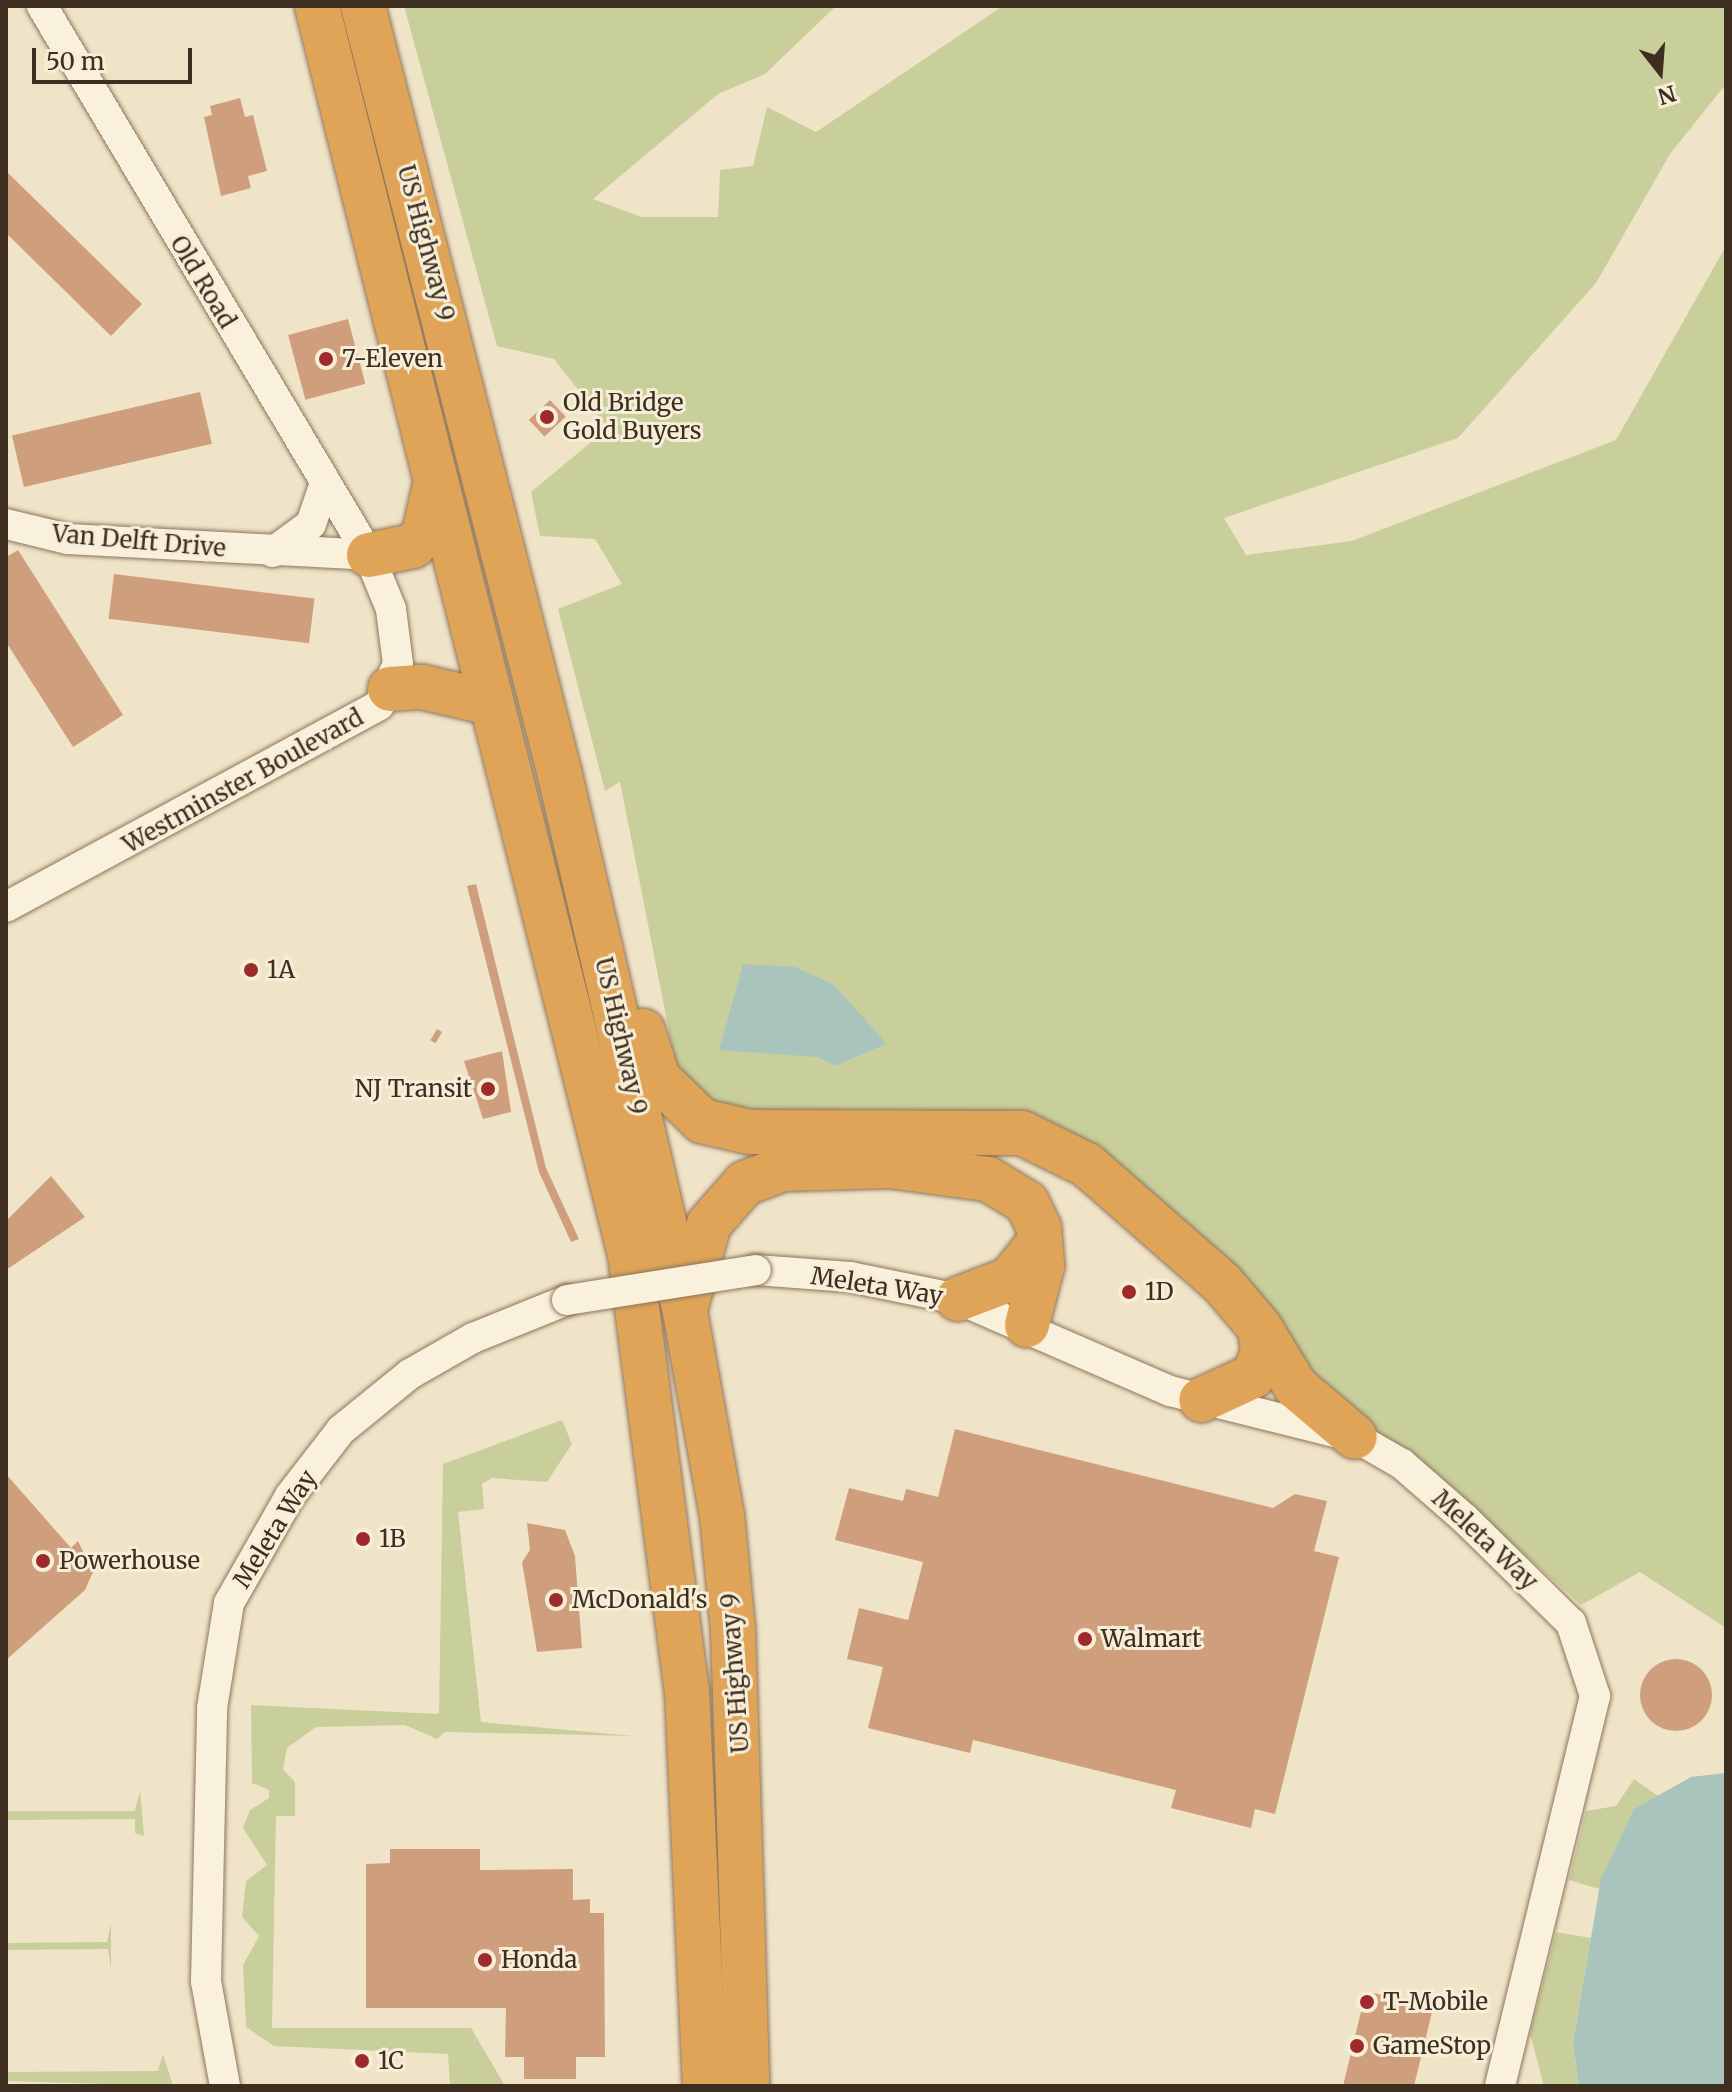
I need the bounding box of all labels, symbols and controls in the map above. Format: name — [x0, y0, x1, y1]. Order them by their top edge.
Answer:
scale bar — [36, 32, 196, 82]
north arrow — [1620, 32, 1700, 112]
text: 50 m — [46, 46, 105, 77]
text: N — [1655, 79, 1679, 111]
street label: US Highway 9 — [391, 162, 461, 324]
street label: Old Road — [164, 230, 242, 334]
place label: 7-Eleven — [342, 345, 443, 373]
marker: 7-Eleven — [317, 350, 335, 368]
place label: Old Bridge Gold Buyers — [563, 389, 702, 445]
marker: Old Bridge Gold Buyers — [538, 408, 556, 426]
street label: Van Delft Drive — [51, 519, 227, 563]
street label: Westminster Boulevard — [118, 703, 368, 859]
street label: US Highway 9 — [589, 955, 653, 1117]
place label: 1A — [267, 956, 295, 984]
marker: 1A — [242, 961, 260, 979]
place label: NJ Transit — [355, 1075, 472, 1103]
marker: NJ Transit — [479, 1080, 497, 1098]
street label: Meleta Way — [809, 1261, 945, 1311]
place label: 1D — [1145, 1278, 1174, 1306]
marker: 1D — [1120, 1283, 1138, 1301]
street label: Meleta Way — [227, 1465, 323, 1593]
street label: Meleta Way — [1426, 1484, 1544, 1596]
place label: 1B — [379, 1525, 406, 1553]
marker: 1B — [354, 1530, 372, 1548]
place label: Powerhouse — [59, 1547, 200, 1575]
marker: Powerhouse — [34, 1552, 52, 1570]
place label: McDonald's — [572, 1586, 707, 1614]
marker: McDonald's — [547, 1591, 565, 1609]
street label: US Highway 9 — [715, 1592, 755, 1754]
place label: Walmart — [1101, 1625, 1201, 1653]
marker: Walmart — [1076, 1630, 1094, 1648]
place label: Honda — [501, 1946, 577, 1974]
marker: Honda — [476, 1951, 494, 1969]
place label: T-Mobile — [1383, 1988, 1488, 2016]
marker: T-Mobile — [1358, 1993, 1376, 2011]
place label: GameStop — [1373, 2032, 1491, 2060]
marker: GameStop — [1348, 2037, 1366, 2055]
place label: 1C — [378, 2047, 404, 2075]
marker: 1C — [353, 2052, 371, 2070]

